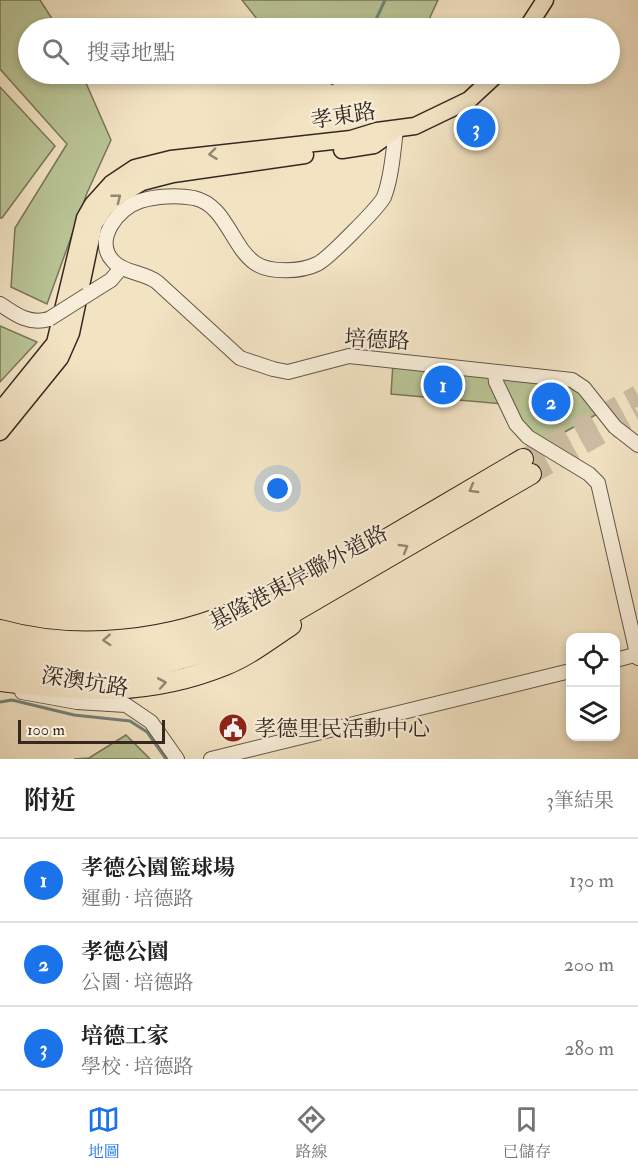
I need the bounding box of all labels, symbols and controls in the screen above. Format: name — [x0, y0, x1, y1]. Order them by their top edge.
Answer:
search box — [18, 18, 620, 84]
icon: search — [39, 35, 72, 68]
text: 搜尋地點 — [87, 39, 175, 67]
street label: 孝東路 — [308, 97, 378, 135]
pin: 3 — [456, 106, 496, 150]
one-way arrow — [209, 148, 218, 160]
one-way arrow — [110, 195, 121, 206]
street label: 培德路 — [343, 324, 411, 356]
pin: 1 — [424, 362, 462, 408]
pin: 2 — [532, 380, 570, 424]
your location — [263, 474, 292, 503]
one-way arrow — [469, 482, 479, 493]
street label: 基隆港東岸聯外道路 — [204, 519, 392, 637]
one-way arrow — [397, 543, 408, 555]
one-way arrow — [103, 633, 112, 646]
map controls — [566, 633, 620, 741]
button: locate — [566, 633, 620, 687]
street label: 深澳坑路 — [39, 661, 130, 703]
one-way arrow — [157, 677, 167, 690]
button: layers — [566, 687, 620, 741]
public building icon: 孝德里民活動中心 — [217, 712, 249, 744]
place label: 孝德里民活動中心 — [254, 715, 430, 743]
scale bar — [18, 717, 165, 744]
text: 100 m — [27, 720, 65, 740]
text: 附近 — [24, 785, 76, 817]
text: 3筆結果 — [546, 788, 614, 813]
text: 孝德公園籃球場 — [81, 854, 235, 882]
text: 1 — [40, 868, 47, 893]
text: 130 m — [569, 868, 614, 893]
text: 運動 · 培德路 — [81, 886, 193, 911]
text: 孝德公園 — [81, 938, 169, 966]
text: 2 — [38, 952, 49, 977]
text: 200 m — [564, 952, 614, 977]
text: 公園 · 培德路 — [81, 970, 193, 995]
text: 培德工家 — [81, 1022, 169, 1050]
text: 3 — [40, 1036, 47, 1061]
text: 280 m — [564, 1036, 614, 1061]
text: 學校 · 培德路 — [81, 1054, 193, 1079]
tab: 地圖 — [87, 1103, 120, 1162]
tab: 路線 — [295, 1103, 328, 1162]
tab: 已儲存 — [503, 1103, 551, 1162]

